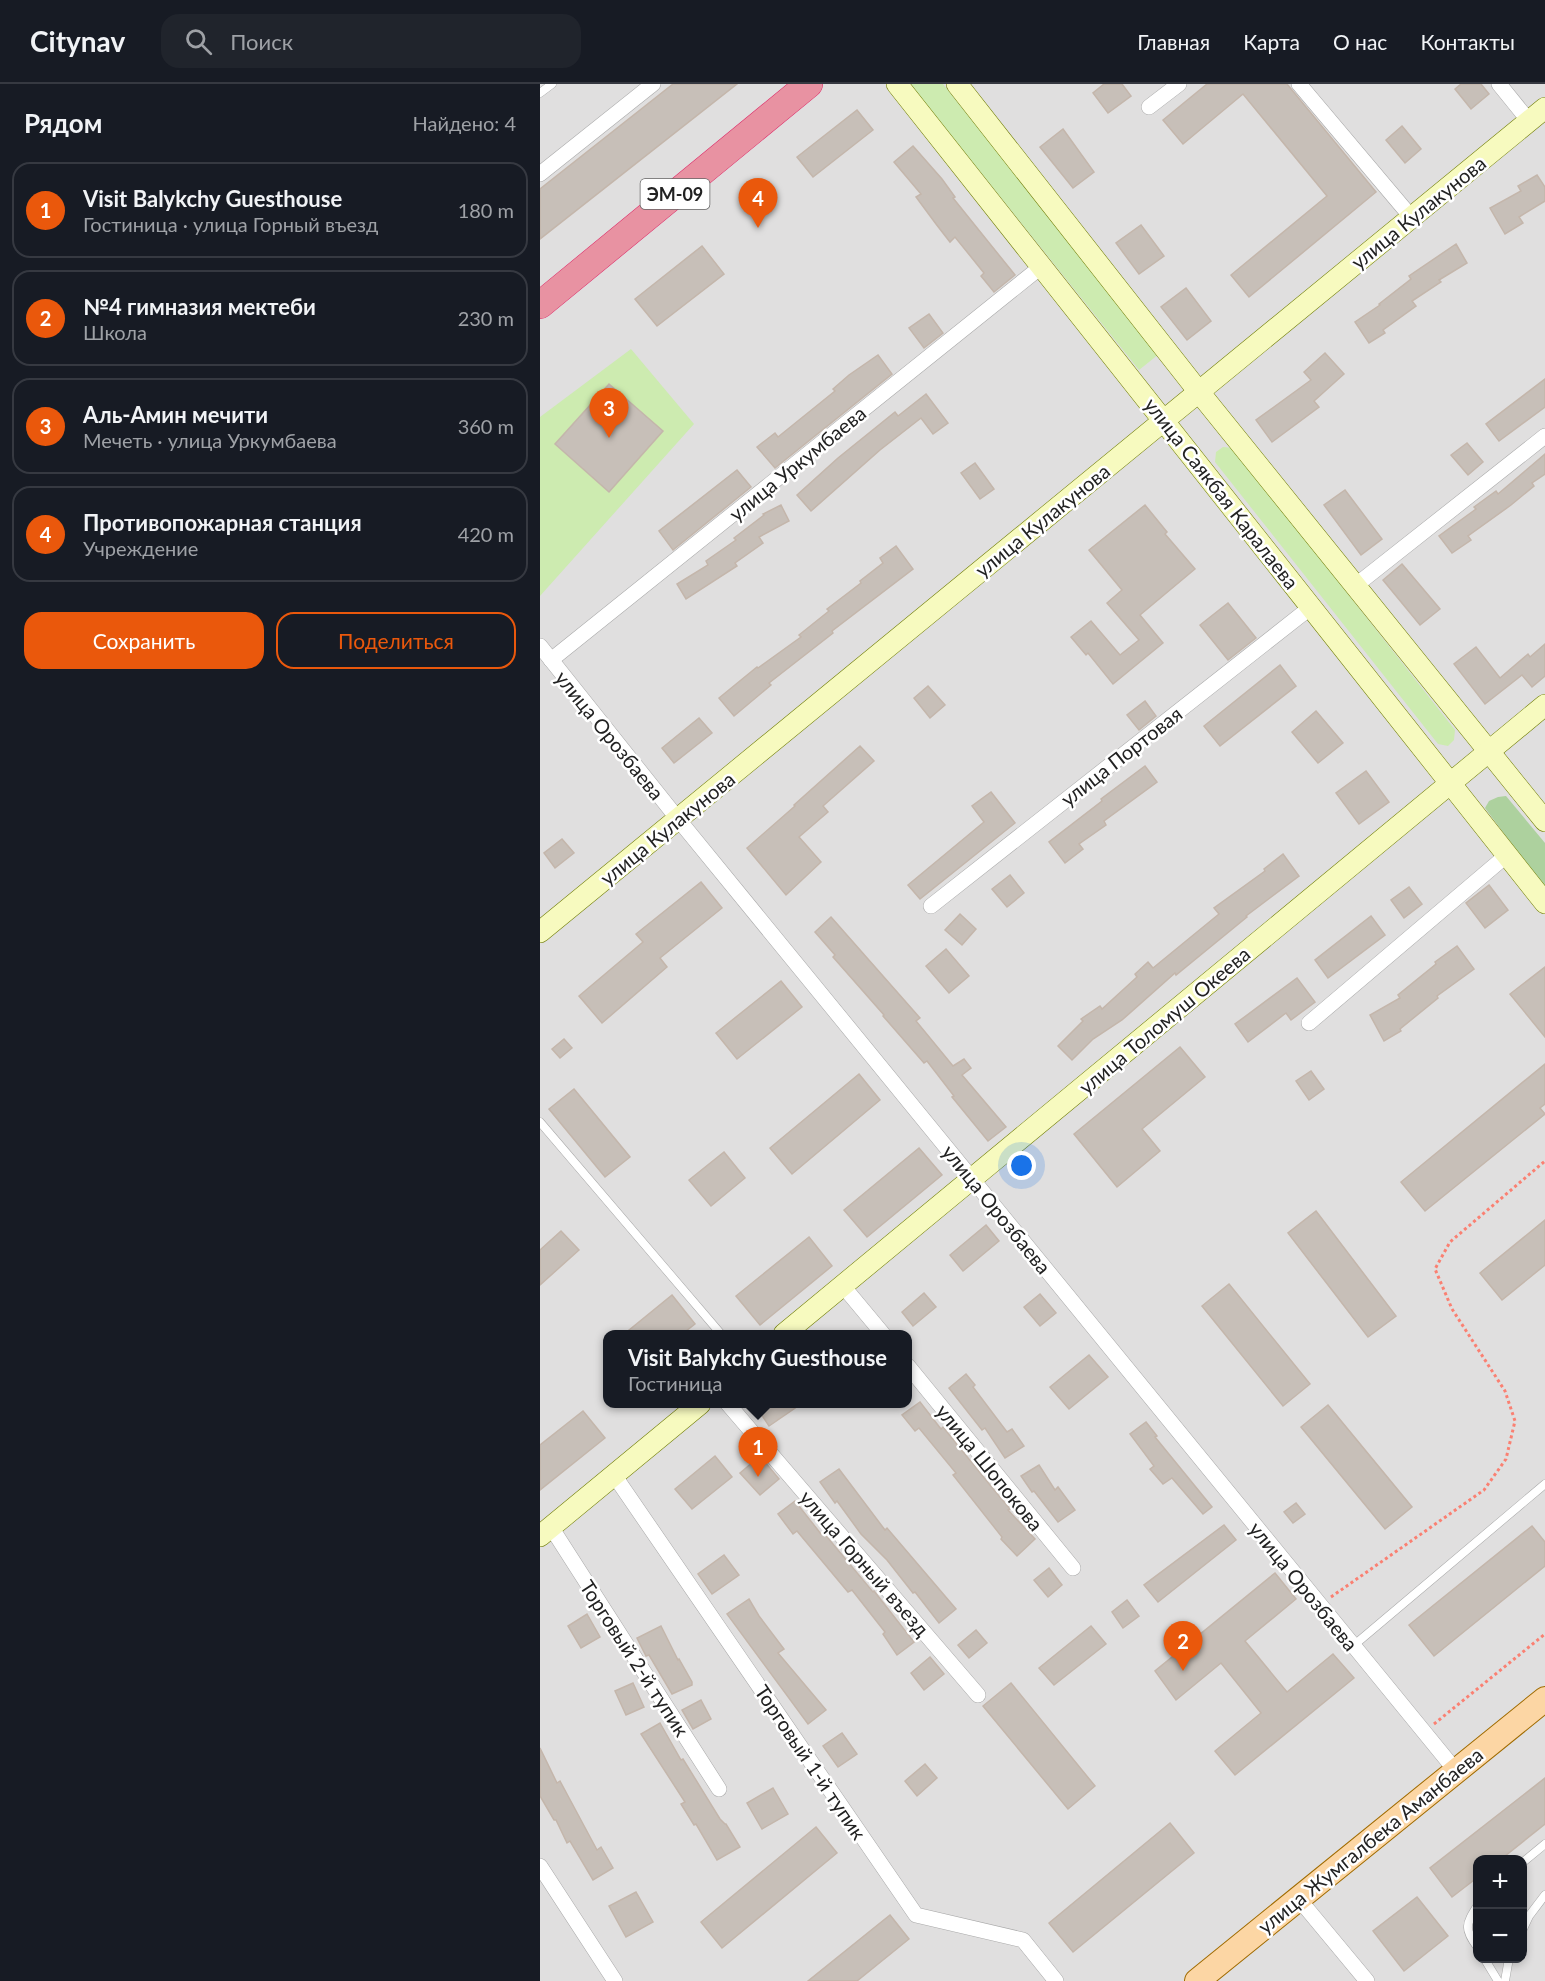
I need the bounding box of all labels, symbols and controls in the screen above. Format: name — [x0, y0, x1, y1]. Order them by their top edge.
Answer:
search box — [161, 14, 581, 68]
text: Citynav — [30, 24, 125, 58]
icon: search — [182, 25, 215, 58]
text: Поиск — [230, 28, 293, 55]
text: Главная — [1137, 29, 1210, 54]
text: Карта — [1243, 29, 1300, 54]
text: О нас — [1333, 29, 1387, 54]
text: Контакты — [1420, 29, 1515, 54]
text: Рядом — [24, 107, 102, 139]
text: Найдено: 4 — [413, 111, 516, 135]
street label: улица Кулакунова — [1346, 150, 1490, 274]
pin: 4 — [738, 178, 778, 228]
road number: ЭМ-09 — [640, 179, 710, 209]
text: Visit Balykchy Guesthouse — [83, 185, 342, 212]
text: 1 — [40, 198, 51, 222]
text: 180 m — [458, 198, 514, 222]
text: Гостиница · улица Горный въезд — [83, 212, 378, 236]
text: №4 гимназия мектеби — [83, 293, 316, 320]
text: 2 — [40, 306, 51, 330]
text: 230 m — [458, 306, 514, 330]
text: Школа — [83, 320, 147, 344]
pin: 3 — [590, 388, 628, 438]
street label: улица Саякбая Каралаева — [1140, 393, 1304, 593]
text: Аль-Амин мечити — [83, 401, 268, 428]
street label: улица Уркумбаева — [724, 401, 870, 525]
text: 3 — [40, 414, 51, 438]
text: 360 m — [458, 414, 514, 438]
text: Мечеть · улица Уркумбаева — [83, 428, 337, 452]
street label: улица Кулакунова — [970, 458, 1114, 582]
text: Противопожарная станция — [83, 509, 362, 536]
text: 4 — [40, 522, 51, 546]
text: 420 m — [458, 522, 514, 546]
text: Учреждение — [83, 536, 198, 560]
button: Сохранить — [24, 612, 264, 669]
button: Поделиться — [276, 612, 516, 669]
street label: улица Орозбаева — [551, 666, 669, 804]
street label: улица Портовая — [1056, 701, 1186, 811]
street label: улица Кулакунова — [595, 766, 739, 890]
street label: улица Толомуш Океева — [1074, 941, 1254, 1099]
street label: улица Орозбаева — [938, 1140, 1056, 1278]
your location — [1007, 1151, 1036, 1180]
popup — [603, 1330, 912, 1408]
text: Visit Balykchy Guesthouse — [628, 1344, 887, 1371]
text: Гостиница — [628, 1371, 723, 1395]
street label: улица Шопокова — [932, 1399, 1048, 1535]
pin: 1 — [738, 1428, 778, 1477]
street label: улица Горный въезд — [795, 1485, 935, 1641]
street label: улица Орозбаева — [1245, 1517, 1363, 1655]
street label: Торговый 2-й тупик — [576, 1575, 695, 1741]
pin: 2 — [1164, 1622, 1202, 1671]
street label: Торговый 1-й тупик — [750, 1680, 872, 1844]
street label: улица Жумгалбека Аманбаева — [1253, 1742, 1487, 1938]
map controls — [1473, 1855, 1527, 1963]
button: + — [1473, 1855, 1527, 1909]
button: − — [1473, 1909, 1527, 1963]

